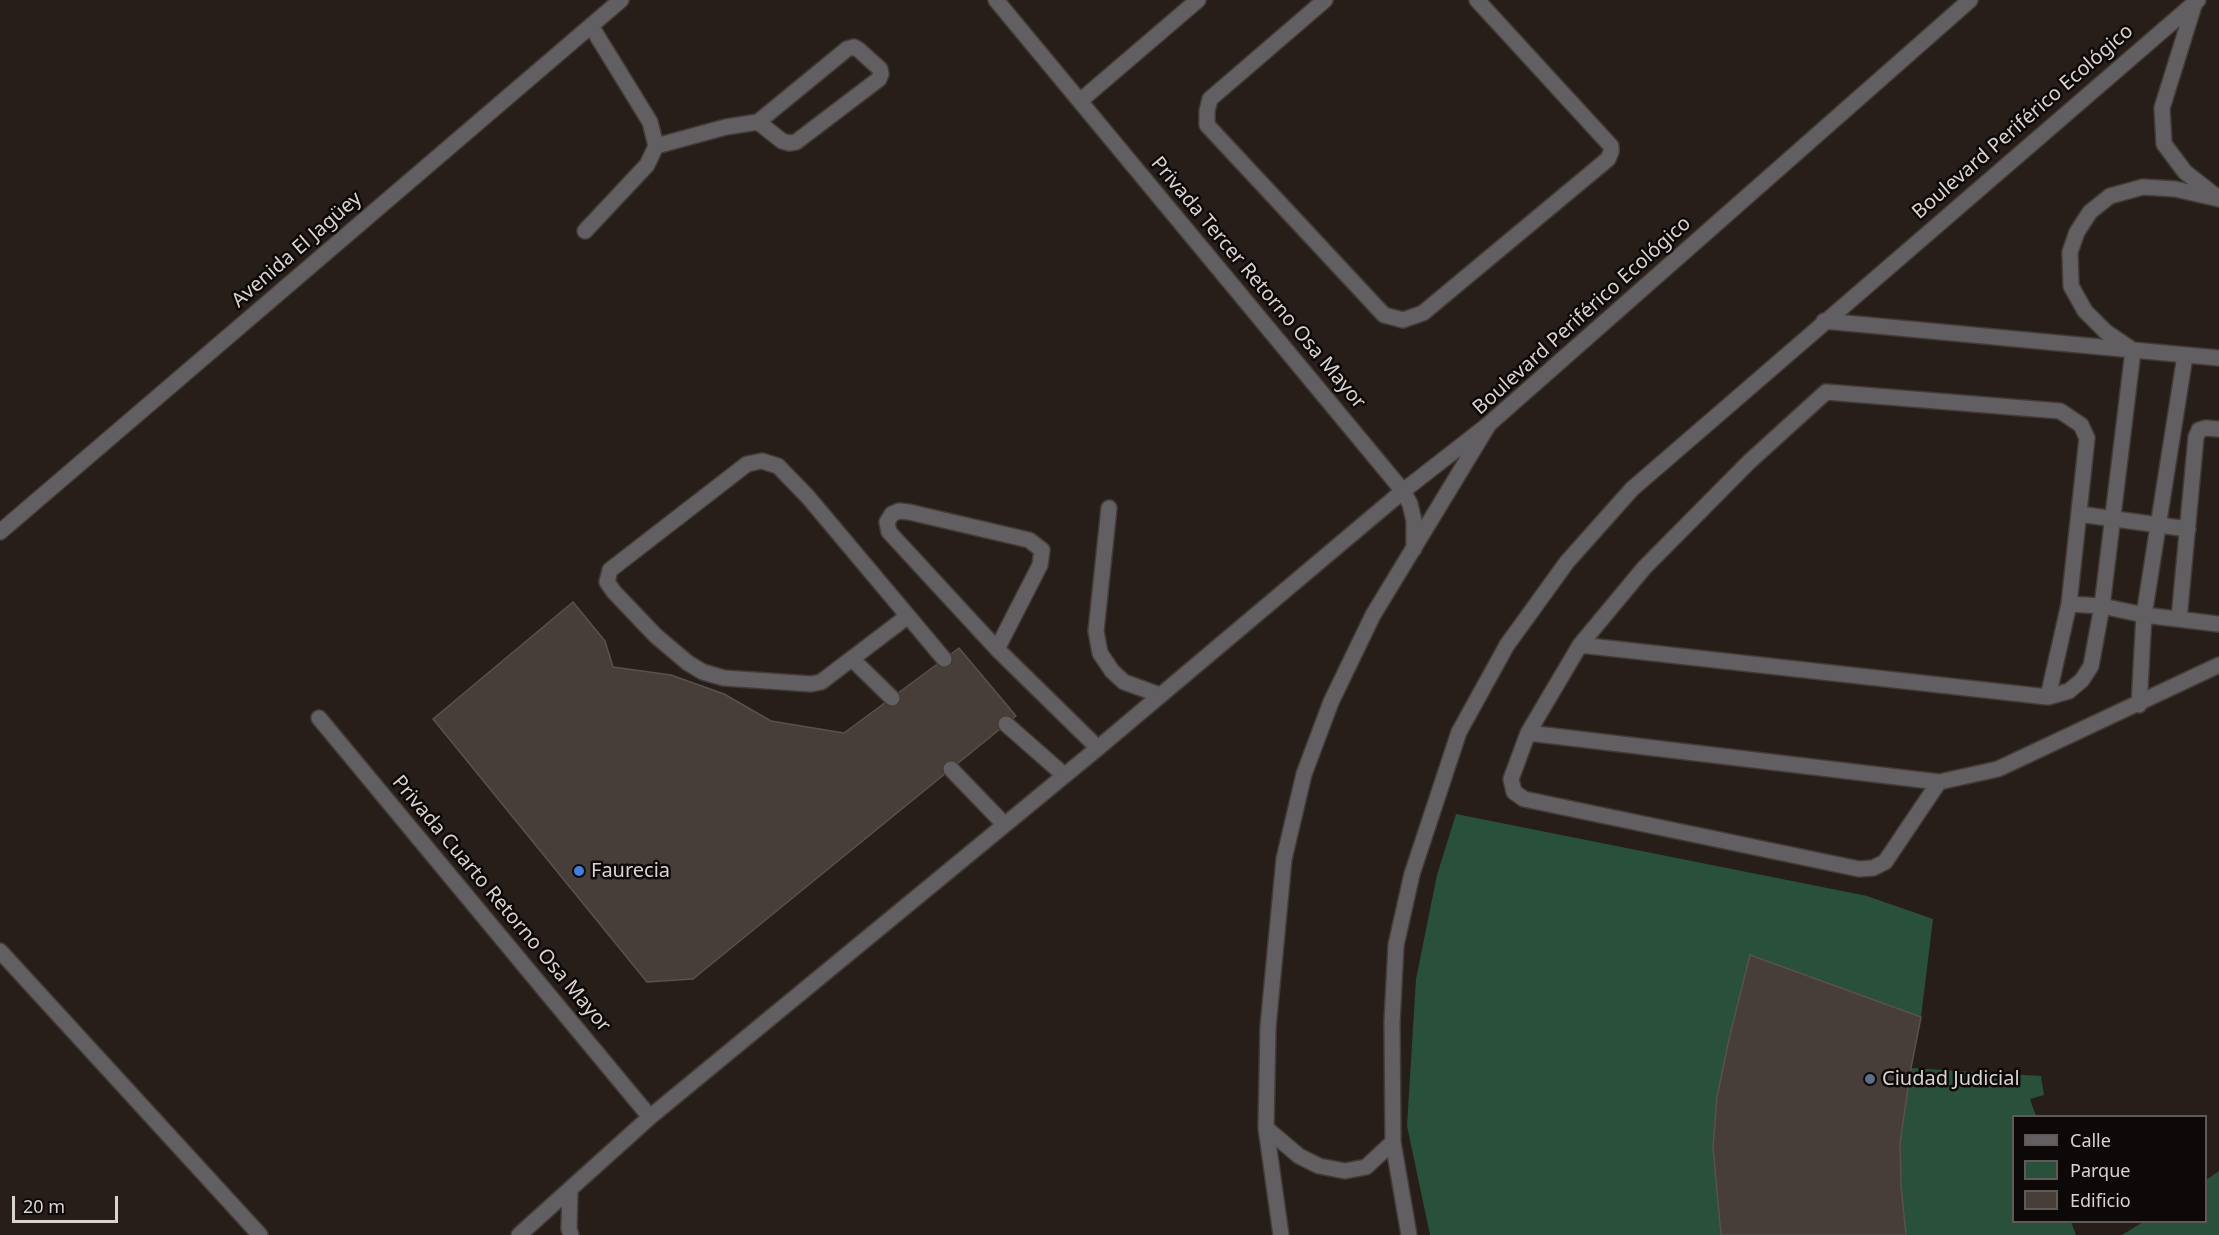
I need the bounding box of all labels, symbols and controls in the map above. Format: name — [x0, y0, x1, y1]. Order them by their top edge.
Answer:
street label: Boulevard Periférico Ecológico — [1908, 20, 2138, 224]
street label: Privada Tercer Retorno Osa Mayor — [1146, 152, 1370, 414]
street label: Avenida El Jagüey — [227, 187, 367, 313]
street label: Boulevard Periférico Ecológico — [1468, 212, 1696, 420]
street label: Privada Cuarto Retorno Osa Mayor — [387, 771, 615, 1037]
place label: Faurecia — [591, 859, 670, 883]
marker: Faurecia — [572, 864, 586, 878]
place label: Ciudad Judicial — [1882, 1067, 2020, 1091]
marker: Ciudad Judicial — [1863, 1072, 1877, 1086]
legend — [2012, 1115, 2207, 1223]
text: Calle — [2070, 1128, 2111, 1152]
text: Parque — [2070, 1158, 2130, 1182]
scale bar — [15, 1184, 122, 1222]
text: Edificio — [2070, 1188, 2131, 1212]
text: 20 m — [23, 1194, 65, 1218]

